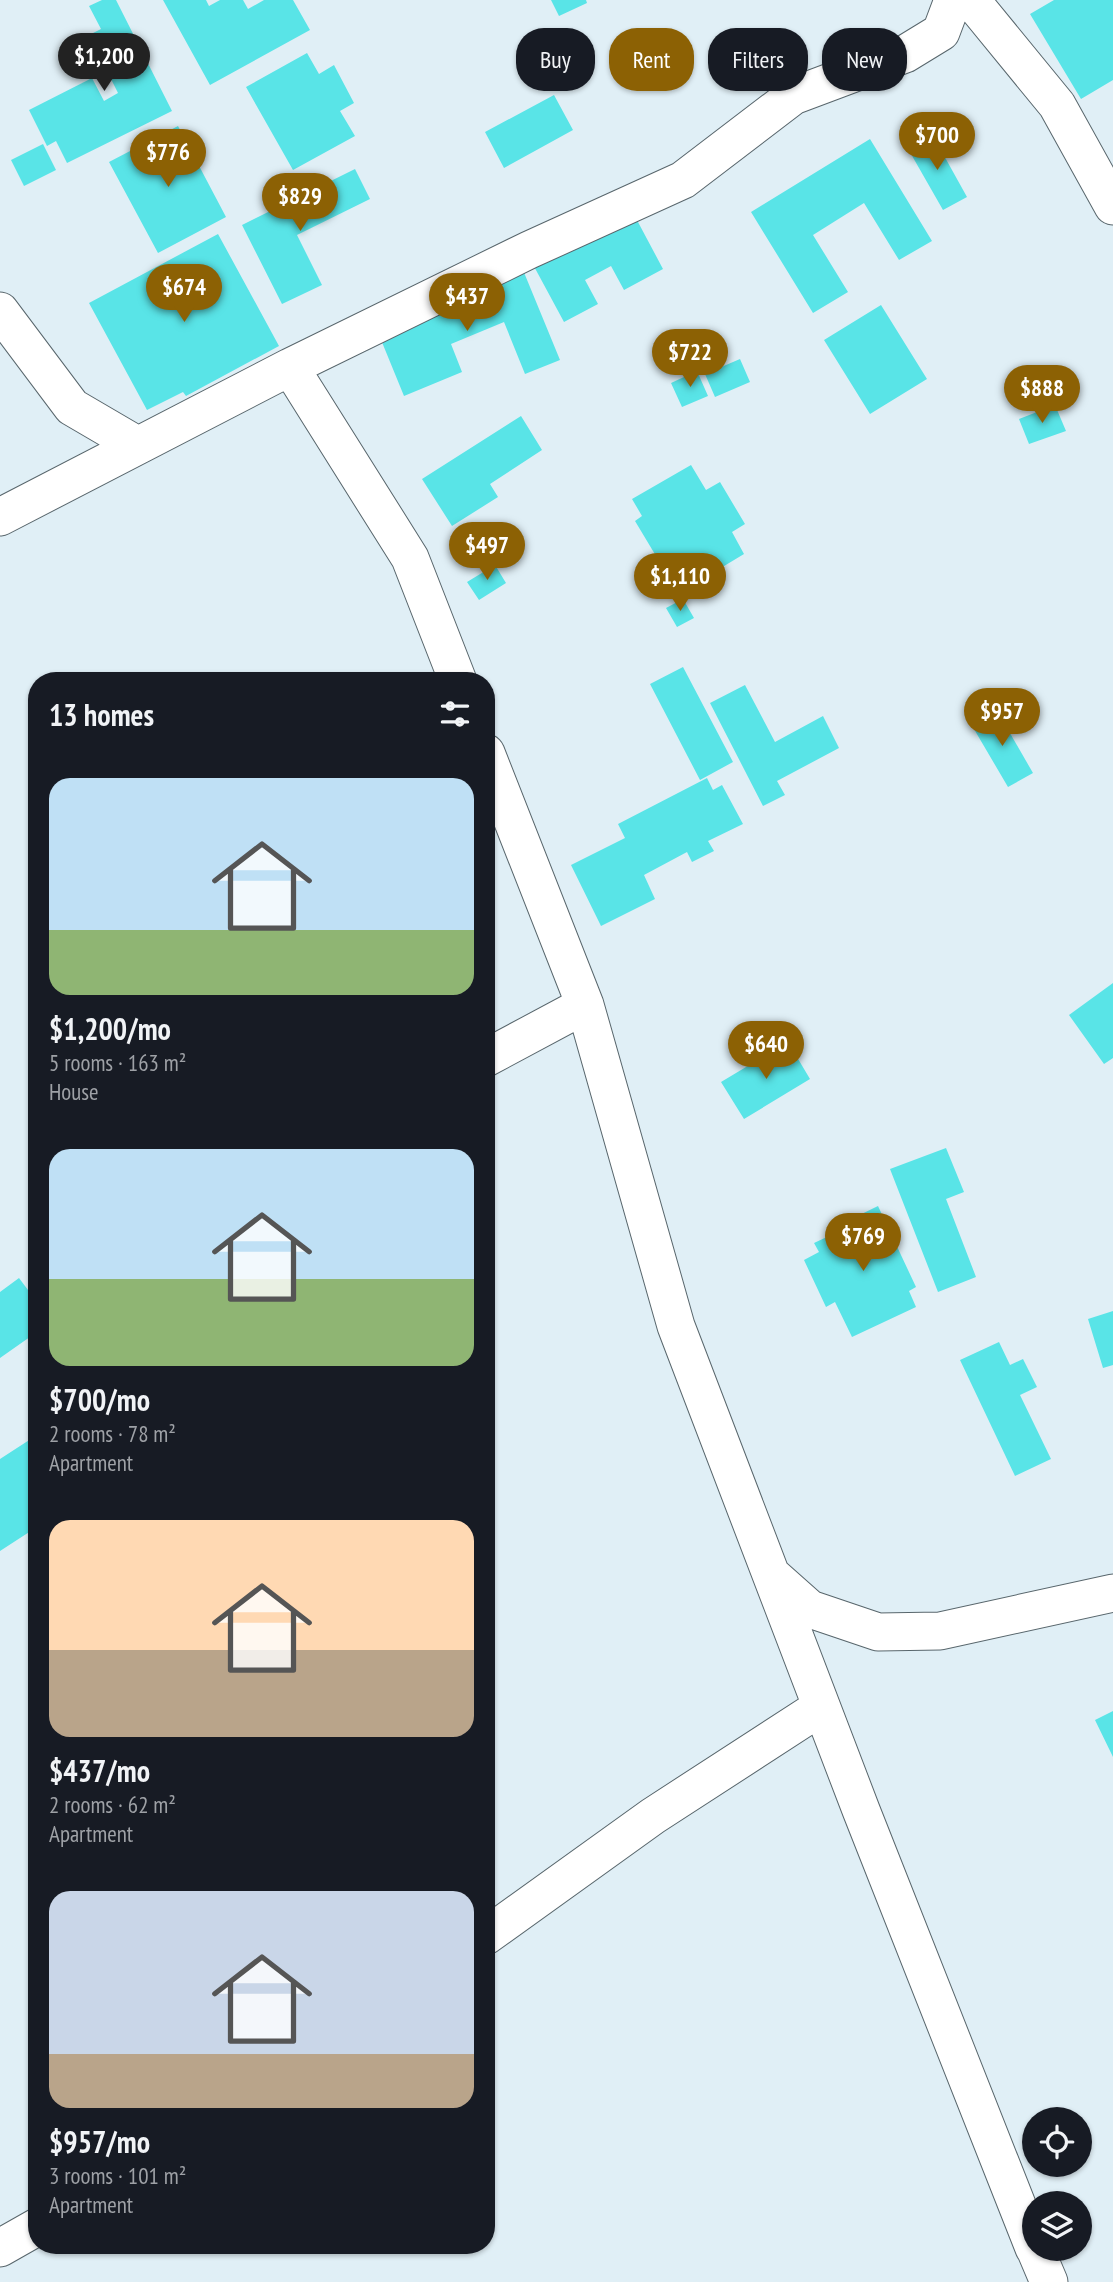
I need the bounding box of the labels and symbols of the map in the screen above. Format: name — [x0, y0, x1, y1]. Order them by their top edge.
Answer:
pin: $1,200 — [47, 34, 161, 93]
pin: $700 — [896, 113, 978, 172]
pin: $776 — [127, 130, 209, 189]
pin: $829 — [259, 174, 341, 233]
pin: $674 — [143, 264, 225, 324]
pin: $437 — [426, 274, 508, 333]
pin: $722 — [649, 330, 731, 389]
pin: $888 — [1001, 366, 1083, 425]
pin: $497 — [446, 522, 528, 582]
pin: $1,110 — [623, 554, 737, 613]
pin: $957 — [961, 688, 1043, 748]
pin: $640 — [725, 1021, 807, 1081]
pin: $769 — [822, 1214, 904, 1273]

